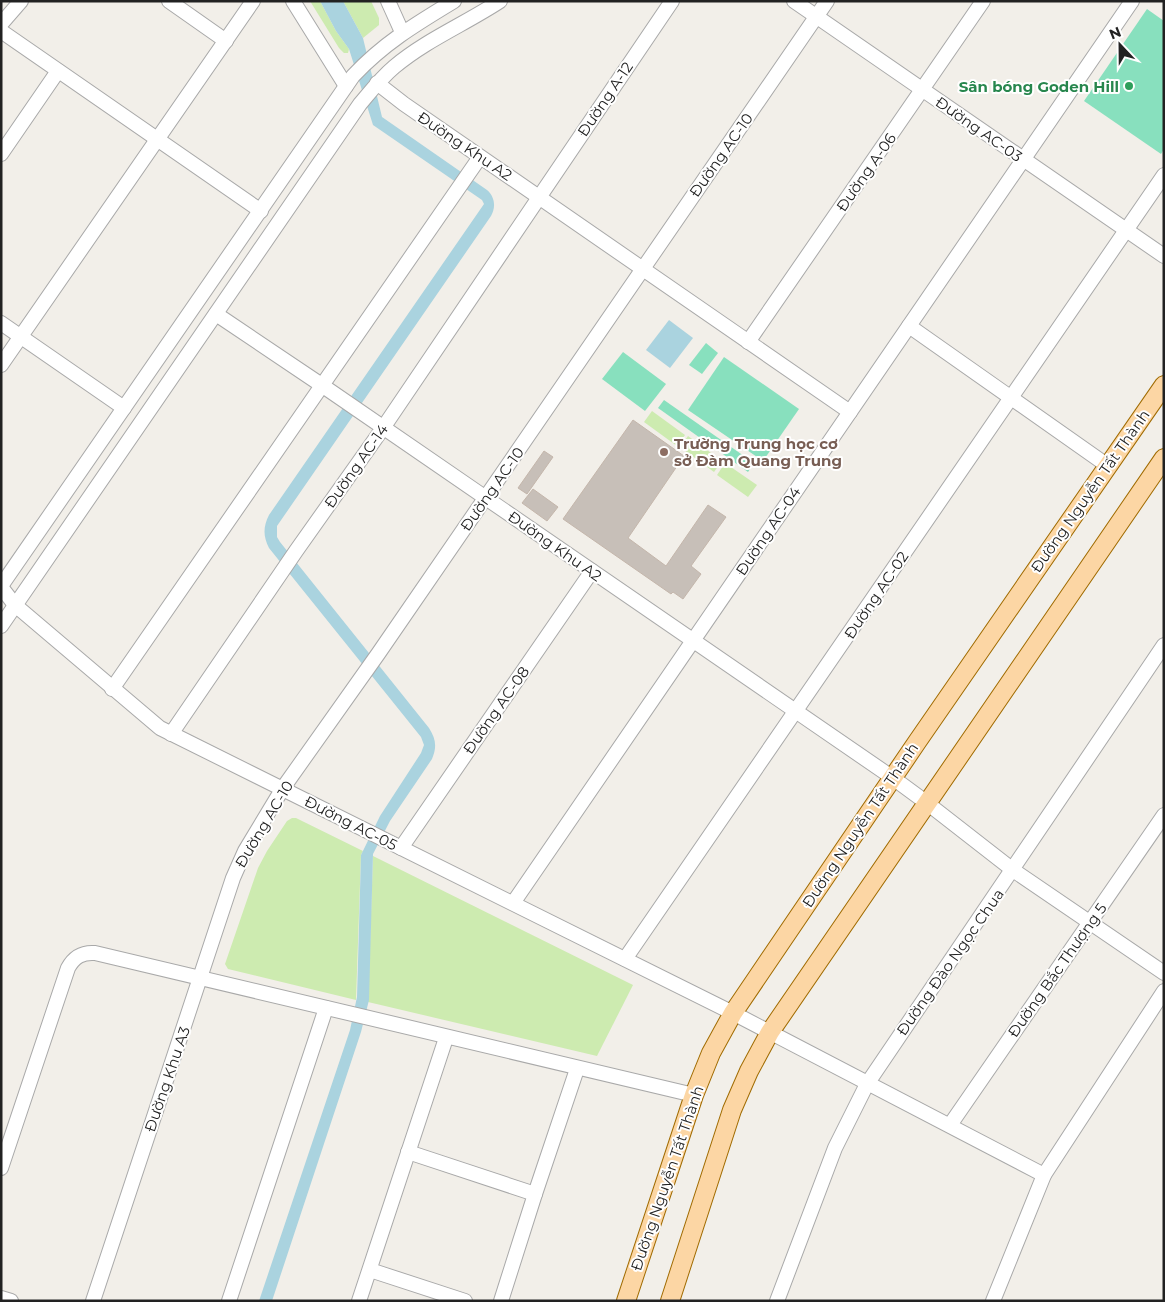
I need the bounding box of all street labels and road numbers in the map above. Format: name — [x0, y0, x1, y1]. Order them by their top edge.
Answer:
street label: Đường A-12 — [573, 58, 637, 140]
street label: Đường AC-03 — [932, 92, 1026, 166]
street label: Đường Khu A2 — [414, 107, 516, 185]
street label: Đường AC-10 — [685, 109, 757, 201]
street label: Đường A-06 — [832, 129, 900, 215]
street label: Đường Nguyễn Tất Thành — [1026, 406, 1154, 576]
street label: Đường AC-14 — [320, 420, 392, 512]
street label: Đường AC-10 — [456, 443, 528, 535]
street label: Đường AC-04 — [731, 483, 805, 579]
street label: Đường Khu A2 — [504, 507, 606, 585]
street label: Đường AC-02 — [840, 548, 912, 642]
street label: Đường AC-08 — [459, 662, 533, 758]
street label: Đường Nguyễn Tất Thành — [798, 739, 922, 911]
street label: Đường AC-10 — [231, 777, 297, 871]
street label: Đường AC-05 — [301, 791, 401, 855]
street label: Đường Đào Ngọc Chua — [892, 885, 1008, 1039]
street label: Đường Bắc Thượng 5 — [1003, 899, 1111, 1041]
street label: Đường Khu A3 — [140, 1024, 194, 1134]
street label: Đường Nguyễn Tất Thành — [626, 1083, 708, 1273]

